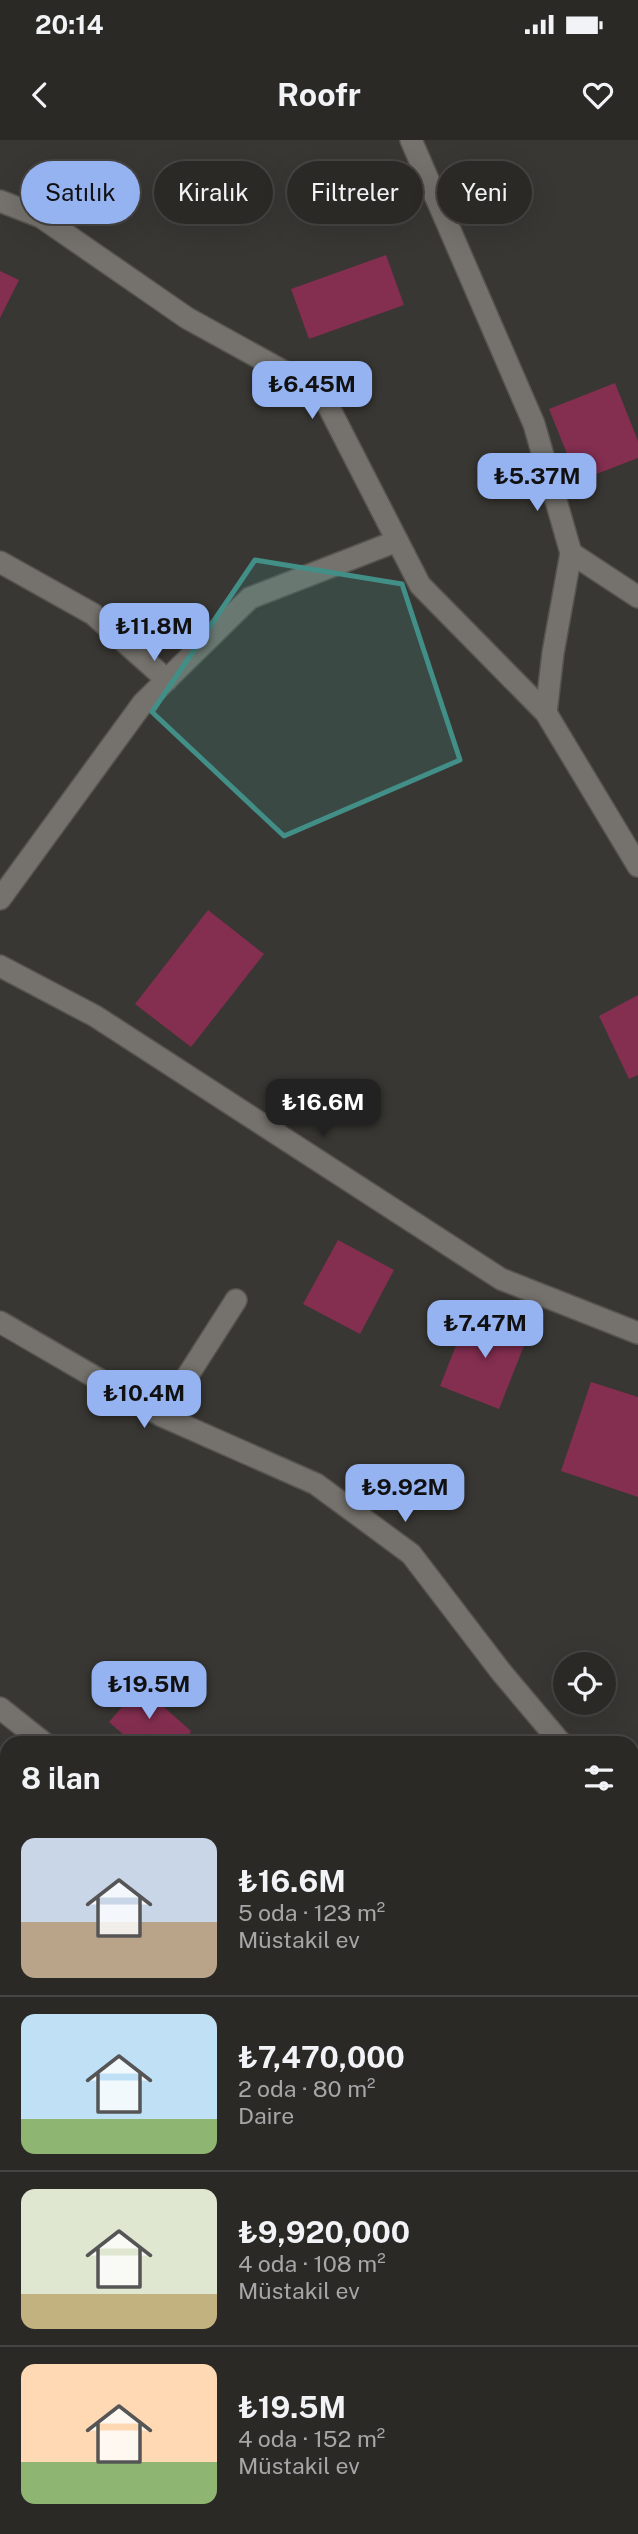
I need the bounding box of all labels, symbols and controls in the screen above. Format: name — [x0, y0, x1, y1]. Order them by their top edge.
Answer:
text: 20:14 — [35, 9, 103, 40]
icon: back — [21, 76, 59, 114]
text: Roofr — [277, 76, 361, 113]
icon: heart — [579, 76, 617, 114]
chip: Satılık — [21, 161, 140, 224]
chip: Kiralık — [154, 161, 273, 224]
chip: Filtreler — [287, 161, 423, 224]
chip: Yeni — [437, 161, 532, 224]
pin: ₺6.45M — [255, 362, 369, 421]
text: ₺6.45M — [268, 370, 356, 397]
pin: ₺5.37M — [480, 454, 594, 513]
text: ₺5.37M — [493, 462, 581, 489]
pin: ₺11.8M — [97, 603, 211, 663]
text: ₺11.8M — [115, 612, 193, 639]
pin: ₺16.6M — [266, 1080, 380, 1139]
text: ₺16.6M — [282, 1088, 364, 1115]
pin: ₺7.47M — [428, 1300, 542, 1360]
text: ₺7.47M — [443, 1309, 527, 1336]
pin: ₺10.4M — [87, 1370, 201, 1430]
text: ₺10.4M — [103, 1379, 185, 1406]
pin: ₺9.92M — [348, 1464, 462, 1524]
text: ₺9.92M — [361, 1473, 449, 1500]
map controls — [553, 1652, 616, 1715]
button: locate — [553, 1652, 616, 1715]
pin: ₺19.5M — [92, 1662, 206, 1721]
text: ₺19.5M — [108, 1670, 190, 1697]
icon: filters — [580, 1759, 618, 1797]
text: 8 ilan — [21, 1760, 100, 1796]
text: ₺16.6M — [238, 1863, 346, 1899]
icon: home — [77, 1866, 161, 1950]
text: 5 oda · 123 m² — [238, 1899, 385, 1926]
text: Müstakil ev — [238, 1926, 360, 1953]
text: ₺7,470,000 — [238, 2039, 405, 2075]
icon: home — [77, 2042, 161, 2126]
text: 2 oda · 80 m² — [238, 2075, 376, 2102]
text: Daire — [238, 2102, 294, 2129]
text: ₺9,920,000 — [238, 2214, 410, 2250]
icon: home — [77, 2217, 161, 2301]
text: 4 oda · 108 m² — [238, 2250, 386, 2277]
text: Müstakil ev — [238, 2277, 360, 2304]
text: ₺19.5M — [238, 2389, 346, 2425]
icon: home — [77, 2392, 161, 2476]
text: 4 oda · 152 m² — [238, 2425, 385, 2452]
text: Müstakil ev — [238, 2452, 360, 2479]

